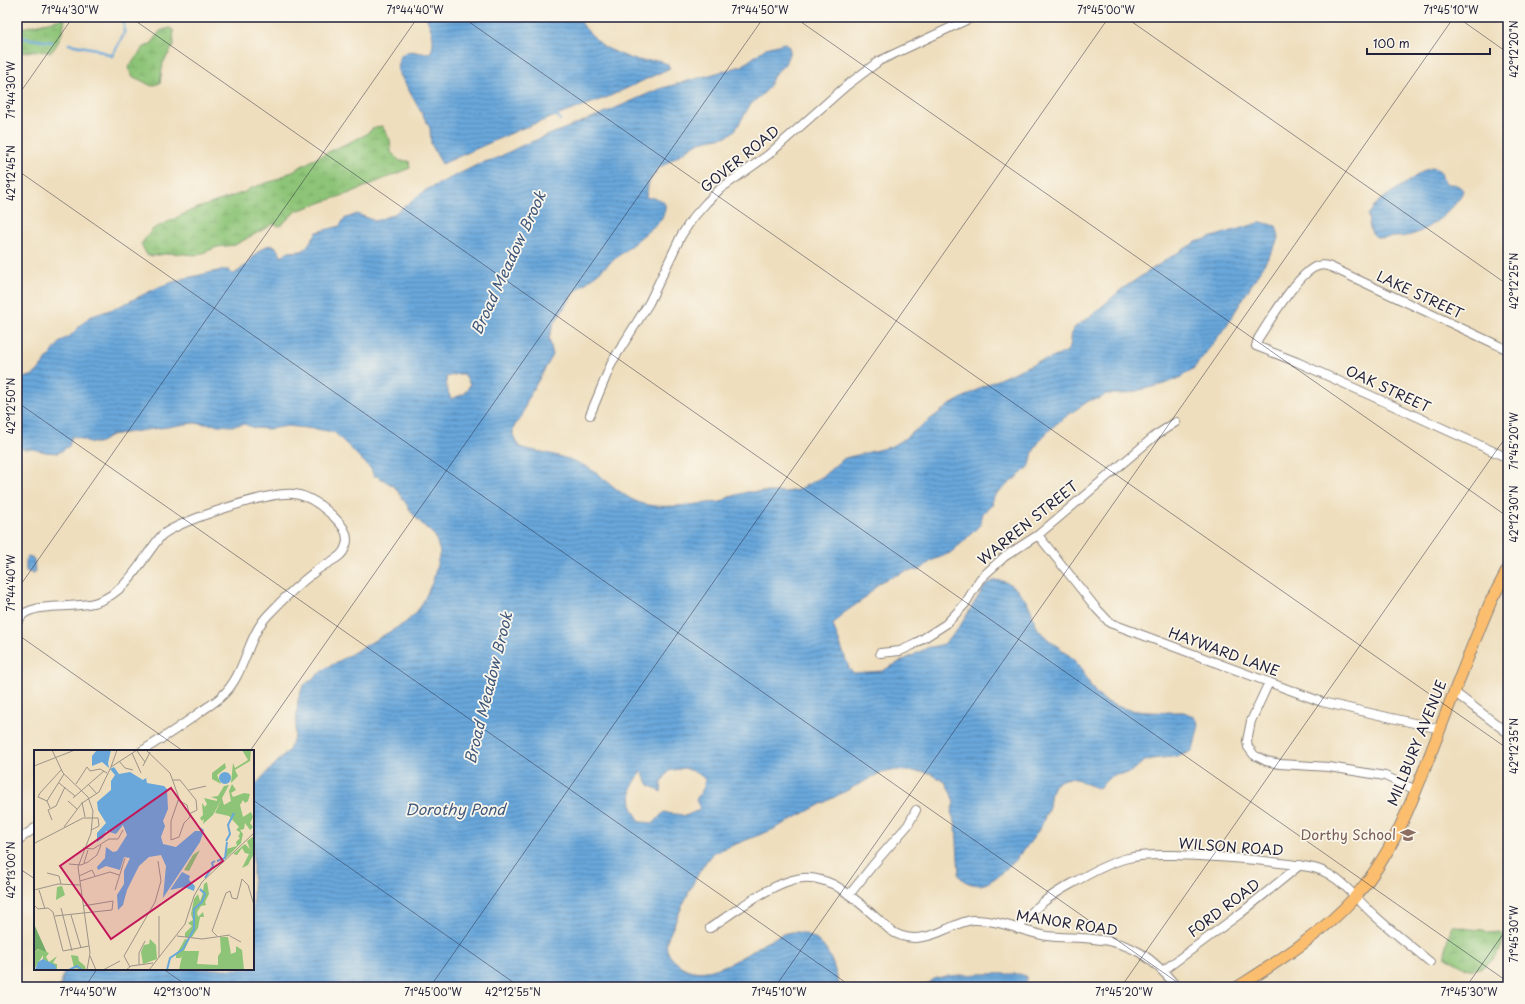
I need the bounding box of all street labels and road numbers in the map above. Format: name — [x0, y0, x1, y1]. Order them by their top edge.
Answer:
street label: GOVER ROAD — [696, 120, 784, 197]
street label: LAKE STREET — [1373, 265, 1468, 324]
street label: OAK STREET — [1342, 360, 1434, 418]
street label: WARREN STREET — [973, 475, 1083, 570]
street label: HAYWARD LANE — [1166, 622, 1283, 681]
street label: MILLBURY AVENUE — [1382, 676, 1451, 809]
street label: WILSON ROAD — [1178, 832, 1284, 861]
street label: FORD ROAD — [1183, 873, 1264, 942]
street label: MANOR ROAD — [1015, 904, 1119, 941]

